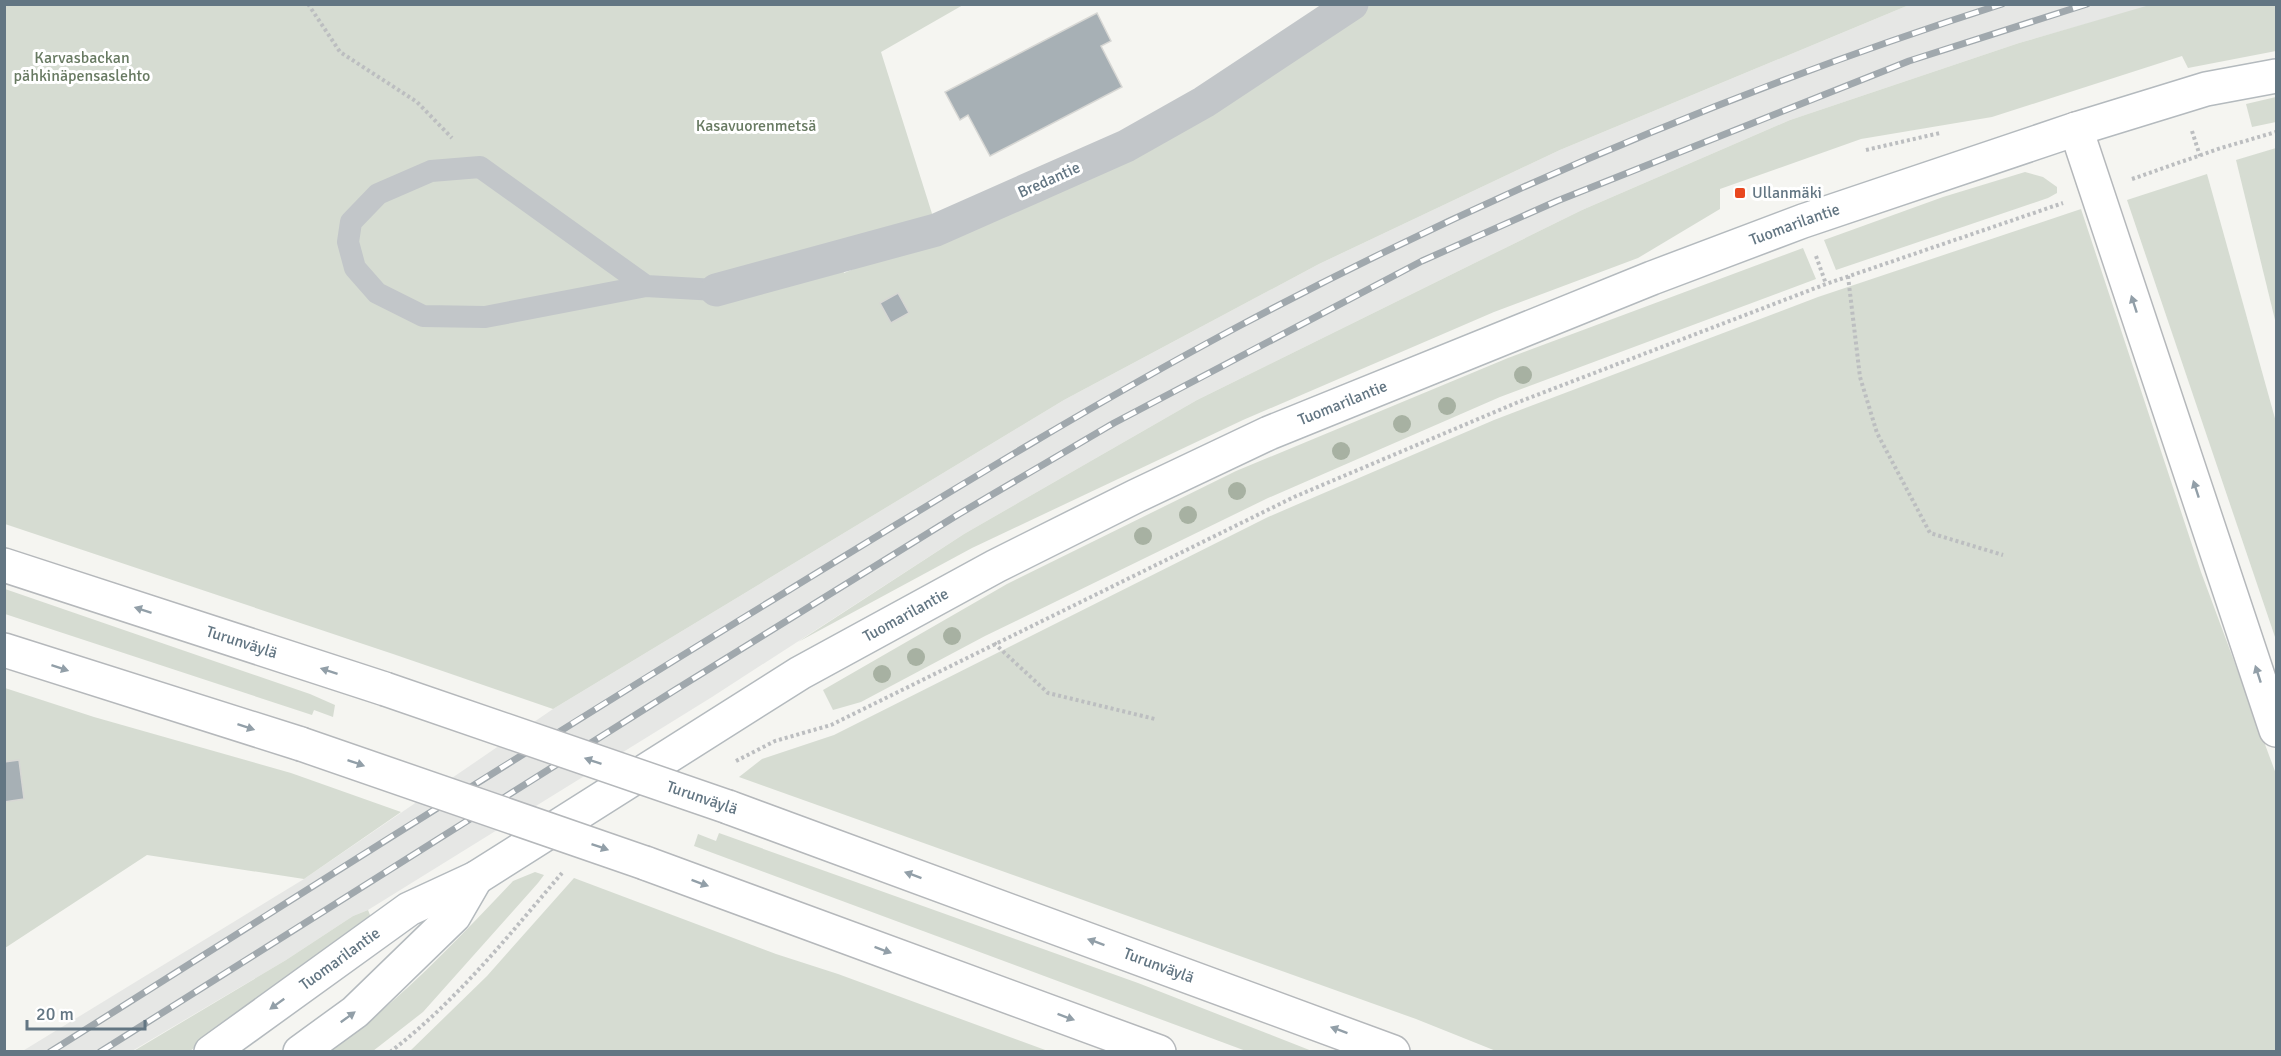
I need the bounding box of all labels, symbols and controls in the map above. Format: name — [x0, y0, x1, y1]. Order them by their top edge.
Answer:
park label: Karvasbackan pähkinäpensaslehto — [14, 48, 150, 86]
park label: Kasavuorenmetsä — [696, 116, 816, 136]
street label: Bredantie — [1015, 157, 1083, 203]
place label: Ullanmäki — [1752, 183, 1822, 203]
marker: Ullanmäki — [1733, 186, 1747, 200]
street label: Tuomarilantie — [1747, 199, 1842, 250]
one-way arrow — [2129, 295, 2139, 313]
street label: Tuomarilantie — [1295, 376, 1390, 430]
one-way arrow — [2191, 480, 2200, 498]
street label: Tuomarilantie — [859, 584, 952, 647]
one-way arrow — [134, 605, 152, 614]
street label: Turunväylä — [203, 621, 280, 663]
one-way arrow — [51, 664, 69, 673]
one-way arrow — [320, 665, 338, 675]
one-way arrow — [2253, 665, 2262, 683]
one-way arrow — [237, 723, 255, 732]
one-way arrow — [584, 755, 602, 765]
one-way arrow — [347, 759, 365, 769]
street label: Turunväylä — [664, 777, 740, 819]
one-way arrow — [591, 843, 609, 853]
one-way arrow — [904, 869, 922, 879]
one-way arrow — [691, 878, 709, 888]
street label: Tuomarilantie — [296, 923, 384, 995]
one-way arrow — [1087, 936, 1105, 946]
street label: Turunväylä — [1121, 944, 1197, 988]
one-way arrow — [874, 946, 892, 955]
scale bar — [27, 993, 146, 1031]
one-way arrow — [269, 998, 285, 1010]
text: 20 m — [36, 1003, 74, 1025]
one-way arrow — [339, 1011, 355, 1023]
one-way arrow — [1057, 1013, 1075, 1023]
one-way arrow — [1329, 1025, 1347, 1035]

